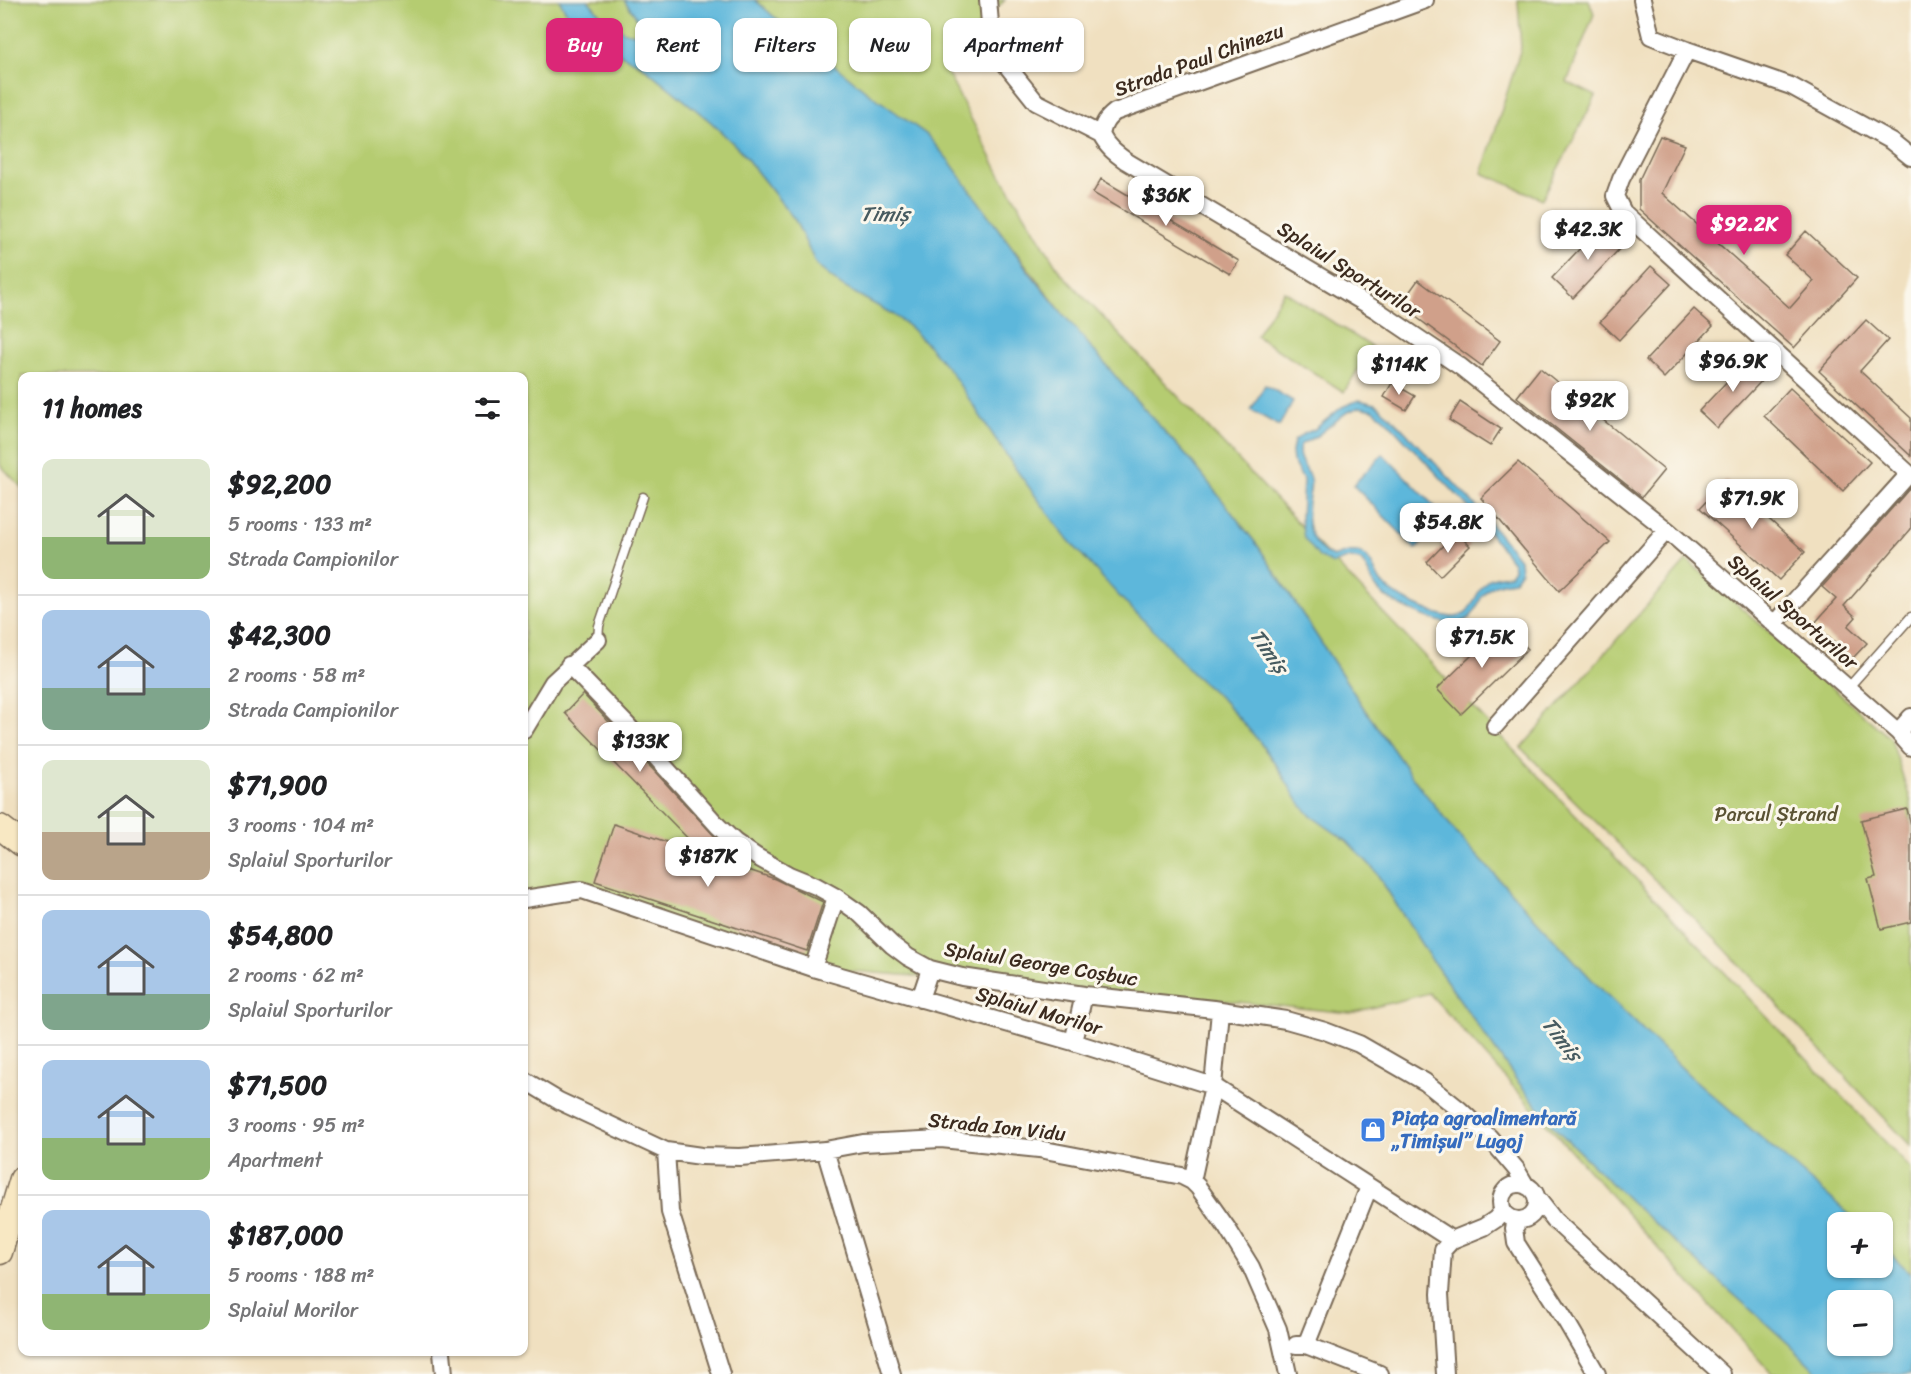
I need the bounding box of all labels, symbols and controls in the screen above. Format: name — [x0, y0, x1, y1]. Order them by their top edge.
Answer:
street label: Strada Paul Chinezu — [1109, 13, 1289, 107]
chip: Buy — [546, 18, 623, 72]
chip: Rent — [635, 18, 721, 72]
chip: Filters — [733, 18, 837, 72]
chip: New — [849, 18, 931, 72]
chip: Apartment — [943, 18, 1084, 72]
pin: $36K — [1130, 176, 1202, 227]
text: $36K — [1142, 178, 1190, 213]
water label: Timiș — [860, 195, 913, 233]
pin: $92.2K — [1695, 205, 1793, 256]
text: $92.2K — [1710, 207, 1778, 242]
pin: $42.3K — [1539, 210, 1637, 261]
street label: Splaiul Sporturilor — [1270, 212, 1429, 329]
text: $42.3K — [1555, 212, 1621, 247]
pin: $96.9K — [1684, 342, 1782, 393]
text: $96.9K — [1699, 344, 1767, 379]
pin: $114K — [1357, 345, 1441, 396]
text: $114K — [1371, 347, 1427, 382]
pin: $92K — [1554, 381, 1626, 432]
text: $92K — [1565, 383, 1615, 418]
text: 11 homes — [42, 385, 142, 431]
icon: filters — [471, 392, 504, 425]
text: $92,200 — [228, 461, 331, 507]
pin: $71.9K — [1703, 479, 1801, 530]
text: $71.9K — [1720, 481, 1784, 516]
icon: home — [90, 483, 162, 555]
pin: $54.8K — [1399, 503, 1497, 554]
text: $54.8K — [1414, 505, 1482, 540]
text: 5 rooms · 133 m² — [228, 507, 372, 542]
text: Strada Campionilor — [228, 542, 398, 577]
street label: Splaiul Sporturilor — [1720, 545, 1867, 680]
text: $42,300 — [228, 612, 331, 658]
pin: $71.5K — [1433, 618, 1531, 669]
water label: Timiș — [1239, 620, 1301, 685]
text: $71.5K — [1450, 620, 1514, 655]
icon: home — [90, 634, 162, 706]
text: 2 rooms · 58 m² — [228, 658, 365, 693]
text: Strada Campionilor — [228, 693, 398, 728]
pin: $133K — [598, 722, 682, 773]
text: $133K — [612, 724, 668, 759]
text: $71,900 — [228, 762, 327, 808]
icon: home — [90, 784, 162, 856]
park label: Parcul Ștrand — [1715, 797, 1839, 832]
text: 3 rooms · 104 m² — [228, 808, 374, 843]
pin: $187K — [666, 837, 750, 888]
text: $187K — [679, 839, 737, 874]
text: Splaiul Sporturilor — [228, 843, 392, 878]
text: $54,800 — [228, 912, 333, 958]
street label: Splaiul George Coșbuc — [942, 931, 1140, 997]
icon: home — [90, 934, 162, 1006]
text: 2 rooms · 62 m² — [228, 958, 364, 993]
street label: Splaiul Morilor — [972, 976, 1107, 1046]
text: Splaiul Sporturilor — [228, 993, 392, 1028]
water label: Timiș — [1532, 1008, 1594, 1073]
text: $71,500 — [228, 1062, 327, 1108]
icon: home — [90, 1084, 162, 1156]
place label: Piața agroalimentară „Timișul” Lugoj — [1390, 1101, 1577, 1159]
street label: Strada Ion Vidu — [927, 1102, 1068, 1152]
text: 3 rooms · 95 m² — [228, 1108, 365, 1143]
shop icon: Piața agroalimentară „Timișul” Lugoj — [1358, 1115, 1388, 1145]
text: Apartment — [228, 1143, 322, 1178]
text: $187,000 — [228, 1212, 343, 1258]
map controls — [1827, 1212, 1893, 1356]
button: + — [1827, 1212, 1893, 1278]
icon: home — [90, 1234, 162, 1306]
text: 5 rooms · 188 m² — [228, 1258, 374, 1293]
button: − — [1827, 1290, 1893, 1356]
text: Splaiul Morilor — [228, 1293, 358, 1328]

